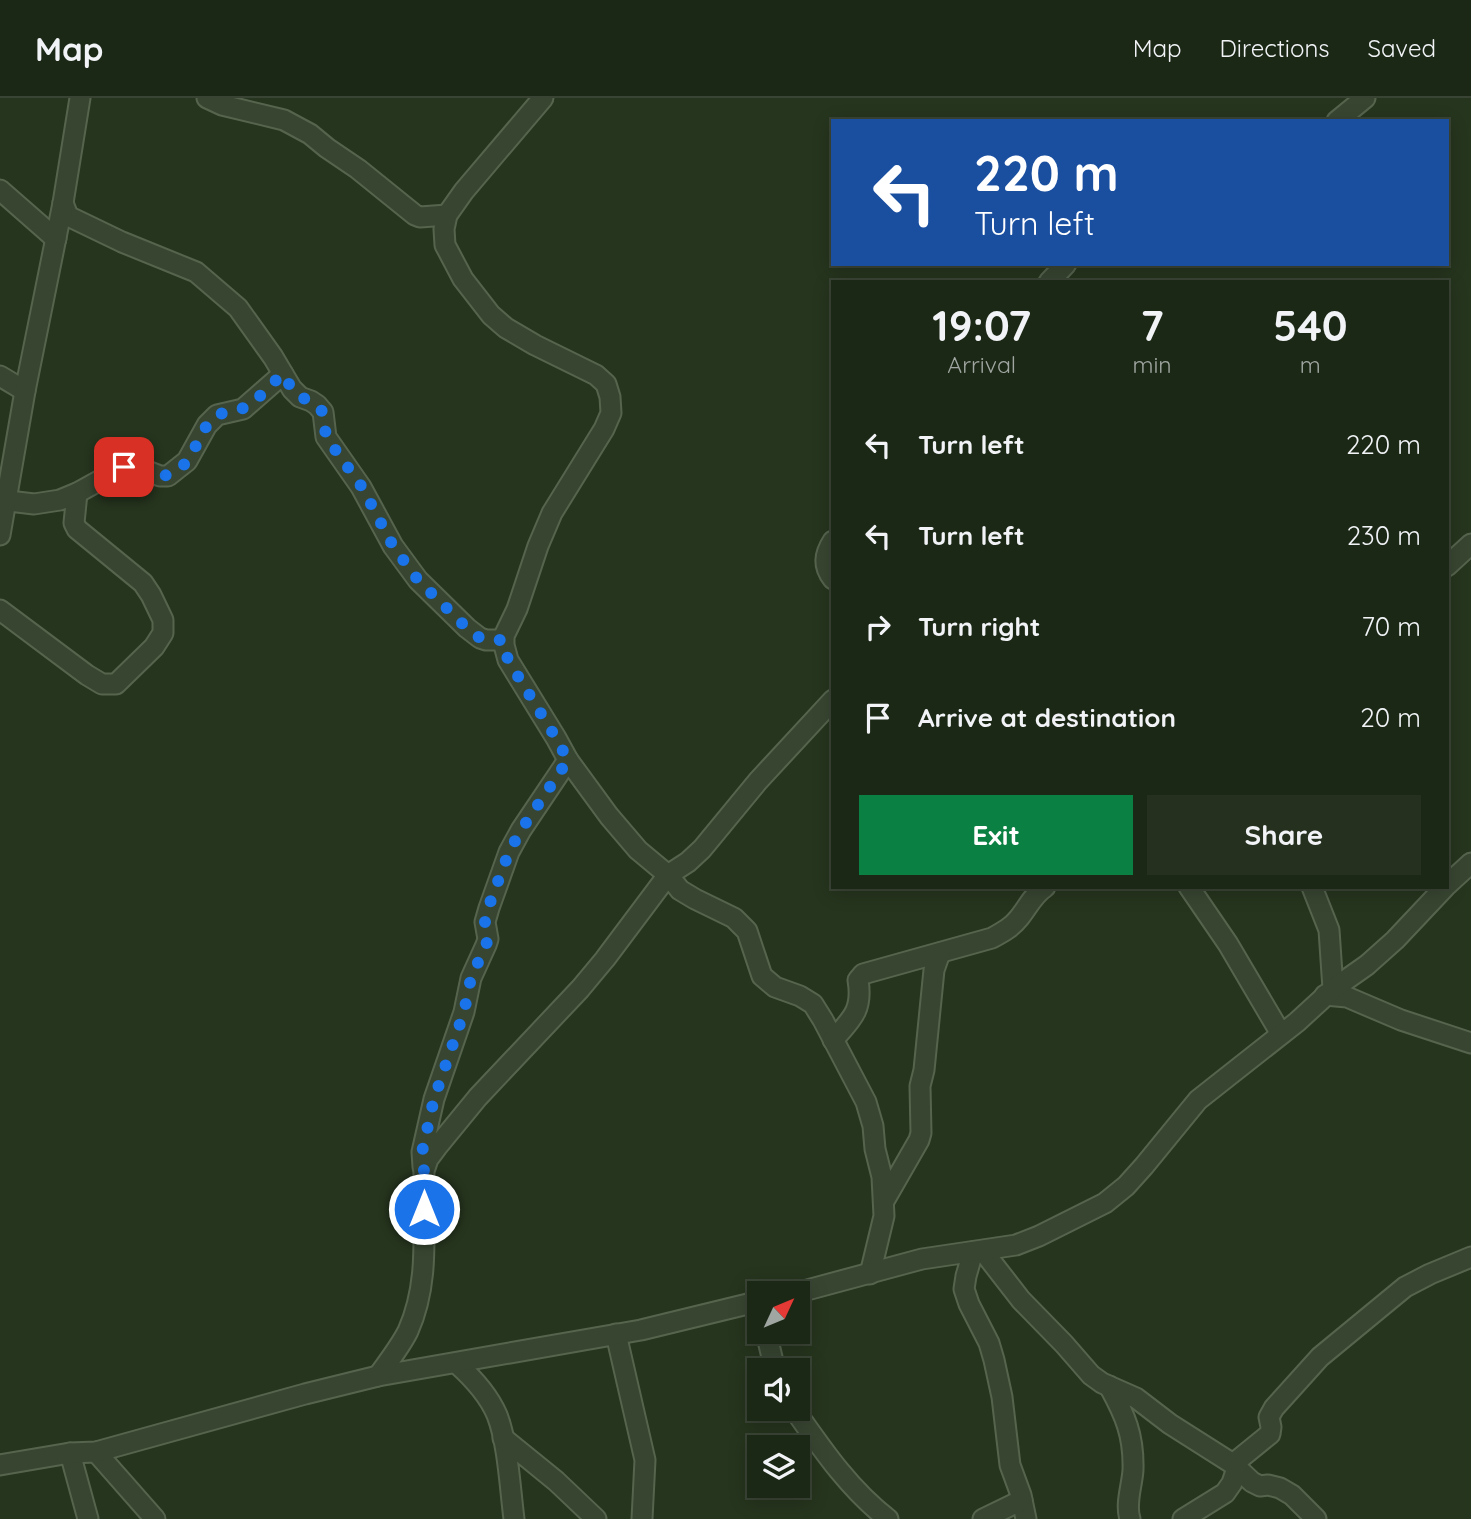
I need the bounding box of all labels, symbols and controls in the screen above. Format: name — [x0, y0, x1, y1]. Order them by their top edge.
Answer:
text: Map — [35, 28, 103, 69]
text: Map — [1133, 33, 1182, 63]
text: Directions — [1220, 33, 1330, 63]
text: Saved — [1368, 33, 1436, 63]
text: 220 m — [974, 142, 1119, 203]
icon: left — [859, 147, 950, 238]
text: Turn left — [974, 203, 1095, 243]
text: 19:07 — [932, 299, 1031, 352]
text: 7 — [1141, 299, 1164, 352]
text: 540 — [1273, 299, 1348, 352]
text: Arrival — [947, 350, 1016, 379]
text: min — [1132, 350, 1172, 379]
text: m — [1300, 350, 1321, 379]
icon: left — [859, 426, 897, 464]
text: Turn left — [918, 428, 1025, 461]
text: 220 m — [1346, 428, 1421, 461]
pin — [94, 437, 154, 497]
icon: arrive — [105, 448, 143, 486]
icon: left — [859, 517, 897, 555]
text: Turn left — [918, 519, 1025, 552]
text: 230 m — [1347, 519, 1421, 552]
icon: right — [859, 608, 897, 646]
text: Turn right — [918, 610, 1040, 643]
text: 70 m — [1361, 610, 1421, 643]
icon: arrive — [859, 699, 897, 737]
text: Arrive at destination — [918, 701, 1176, 734]
text: 20 m — [1360, 701, 1421, 734]
button: Exit — [859, 795, 1133, 875]
button: Share — [1147, 795, 1421, 875]
position arrow — [387, 1172, 461, 1246]
north arrow — [747, 1281, 810, 1344]
map controls — [747, 1281, 810, 1498]
button: sound — [747, 1358, 810, 1421]
button: layers — [747, 1435, 810, 1498]

